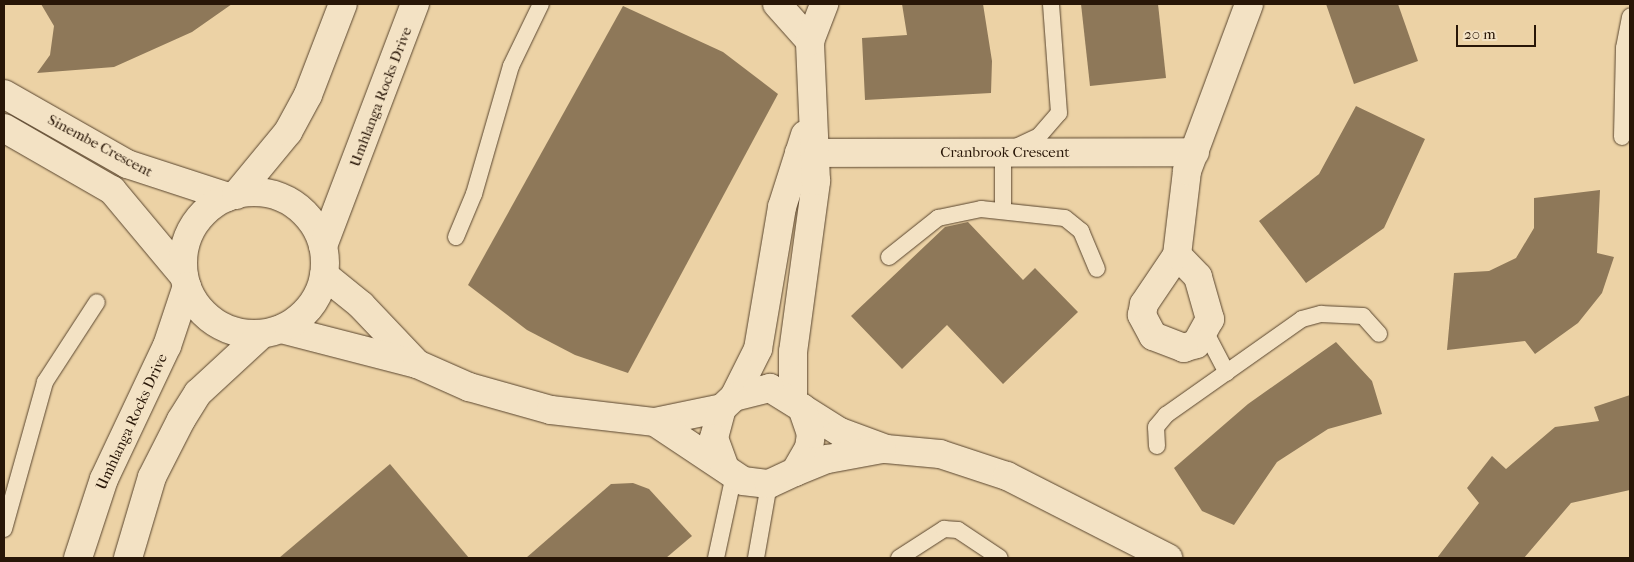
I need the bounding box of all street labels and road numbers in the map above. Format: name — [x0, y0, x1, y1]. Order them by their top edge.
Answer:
street label: Umhlanga Rocks Drive — [346, 24, 416, 170]
street label: Sinembe Crescent — [44, 111, 156, 181]
street label: Cranbrook Crescent — [940, 144, 1070, 162]
street label: Umhlanga Rocks Drive — [92, 351, 172, 493]

